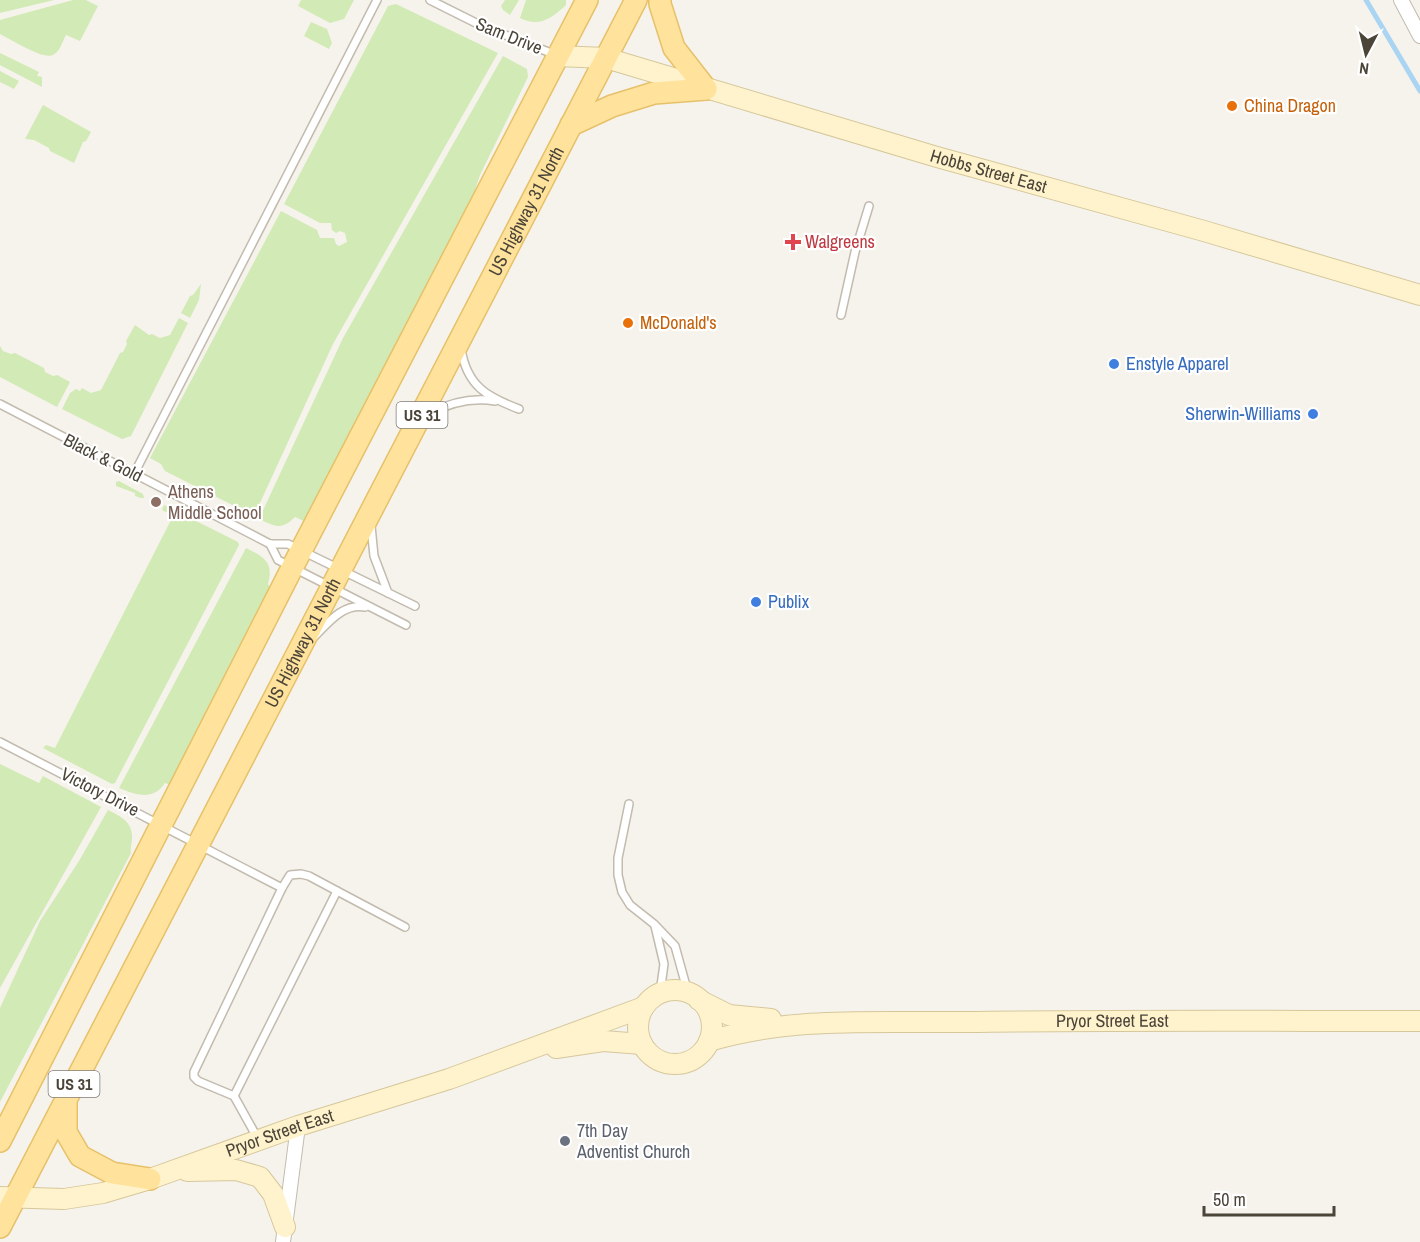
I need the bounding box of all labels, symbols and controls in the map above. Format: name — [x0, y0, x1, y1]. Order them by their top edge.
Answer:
street label: Sam Drive — [472, 11, 546, 60]
north arrow — [1336, 24, 1396, 84]
text: N — [1358, 57, 1370, 80]
place label: China Dragon — [1244, 93, 1336, 118]
marker: China Dragon — [1225, 99, 1239, 113]
street label: US Highway 31 North — [482, 142, 570, 280]
street label: Hobbs Street East — [927, 143, 1050, 199]
place label: Walgreens — [805, 229, 875, 254]
marker: Walgreens — [786, 235, 800, 249]
place label: McDonald's — [640, 310, 717, 335]
marker: McDonald's — [621, 316, 635, 330]
place label: Enstyle Apparel — [1126, 351, 1229, 376]
marker: Enstyle Apparel — [1107, 357, 1121, 371]
place label: Sherwin-Williams — [1185, 401, 1301, 426]
road number: US 31 — [396, 402, 448, 428]
marker: Sherwin-Williams — [1306, 407, 1320, 421]
street label: Black & Gold — [60, 427, 147, 488]
place label: Athens Middle School — [167, 479, 262, 525]
marker: Athens Middle School — [149, 495, 163, 509]
street label: US Highway 31 North — [258, 573, 346, 712]
place label: Publix — [768, 589, 810, 614]
marker: Publix — [749, 595, 763, 609]
street label: Victory Drive — [57, 761, 144, 822]
street label: Pryor Street East — [1056, 1008, 1169, 1033]
road number: US 31 — [48, 1071, 100, 1097]
street label: Pryor Street East — [222, 1103, 336, 1163]
place label: 7th Day Adventist Church — [576, 1118, 690, 1164]
marker: 7th Day Adventist Church — [558, 1134, 572, 1148]
scale bar — [1204, 1179, 1334, 1217]
text: 50 m — [1213, 1187, 1246, 1212]

